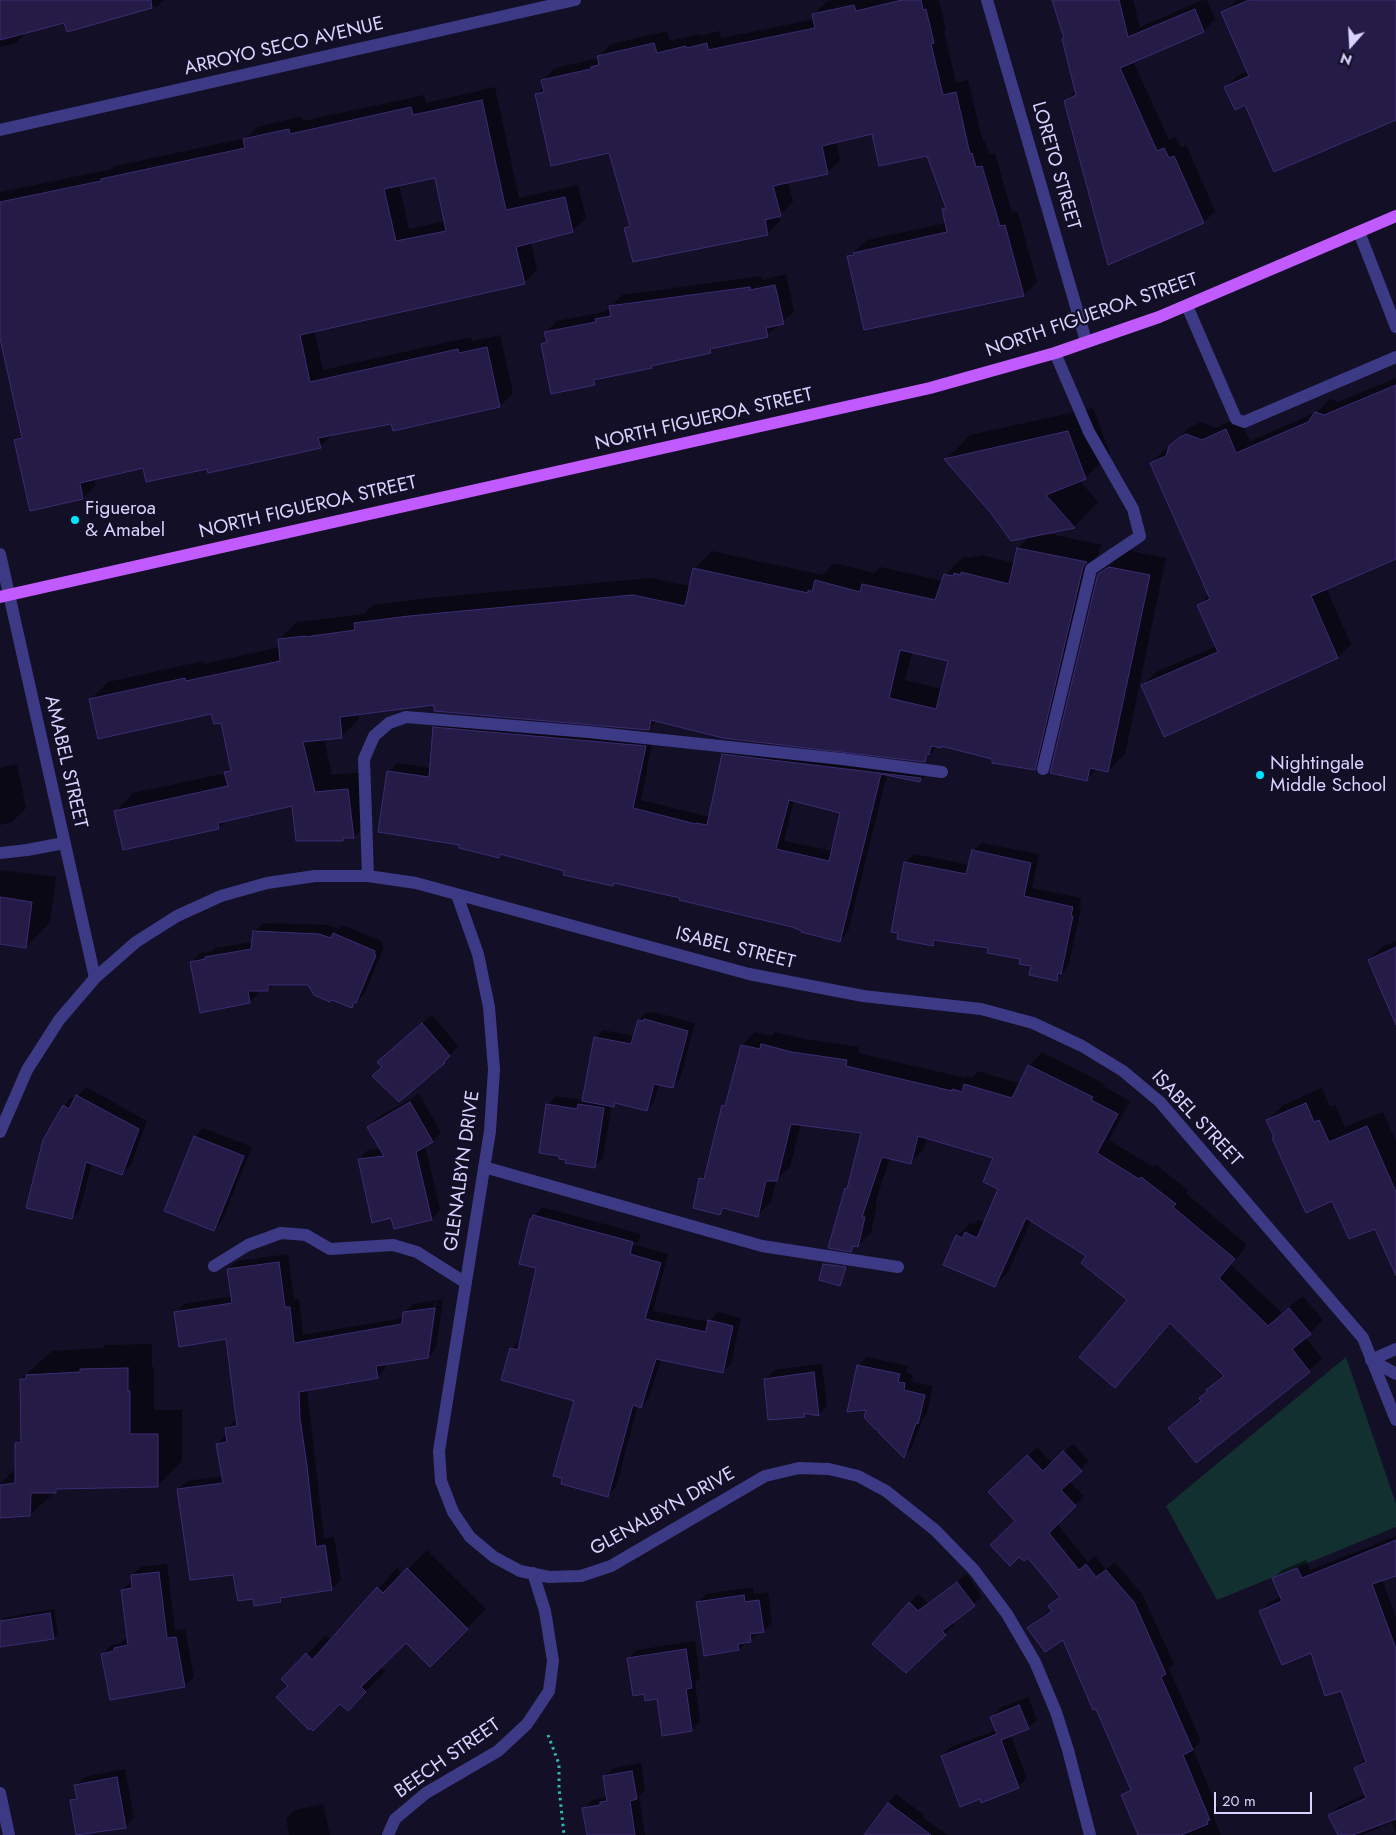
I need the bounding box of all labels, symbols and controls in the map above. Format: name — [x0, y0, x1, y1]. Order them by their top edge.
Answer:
street label: ARROYO SECO AVENUE — [182, 13, 386, 81]
north arrow — [1326, 20, 1376, 70]
text: N — [1338, 48, 1355, 70]
street label: LORETO STREET — [1026, 99, 1084, 233]
street label: NORTH FIGUEROA STREET — [983, 269, 1201, 363]
street label: NORTH FIGUEROA STREET — [593, 384, 815, 456]
street label: NORTH FIGUEROA STREET — [197, 472, 419, 544]
place label: Figueroa & Amabel — [85, 498, 165, 542]
marker: Figueroa & Amabel — [69, 514, 81, 526]
street label: AMABEL STREET — [39, 693, 91, 831]
place label: Nightingale Middle School — [1270, 753, 1386, 797]
marker: Nightingale Middle School — [1254, 769, 1266, 781]
street label: ISABEL STREET — [673, 923, 797, 975]
street label: ISABEL STREET — [1146, 1066, 1246, 1172]
street label: GLENALBYN DRIVE — [440, 1089, 486, 1253]
street label: GLENALBYN DRIVE — [587, 1463, 739, 1561]
street label: BEECH STREET — [391, 1714, 505, 1804]
scale bar — [1216, 1782, 1314, 1814]
text: 20 m — [1222, 1790, 1256, 1812]

